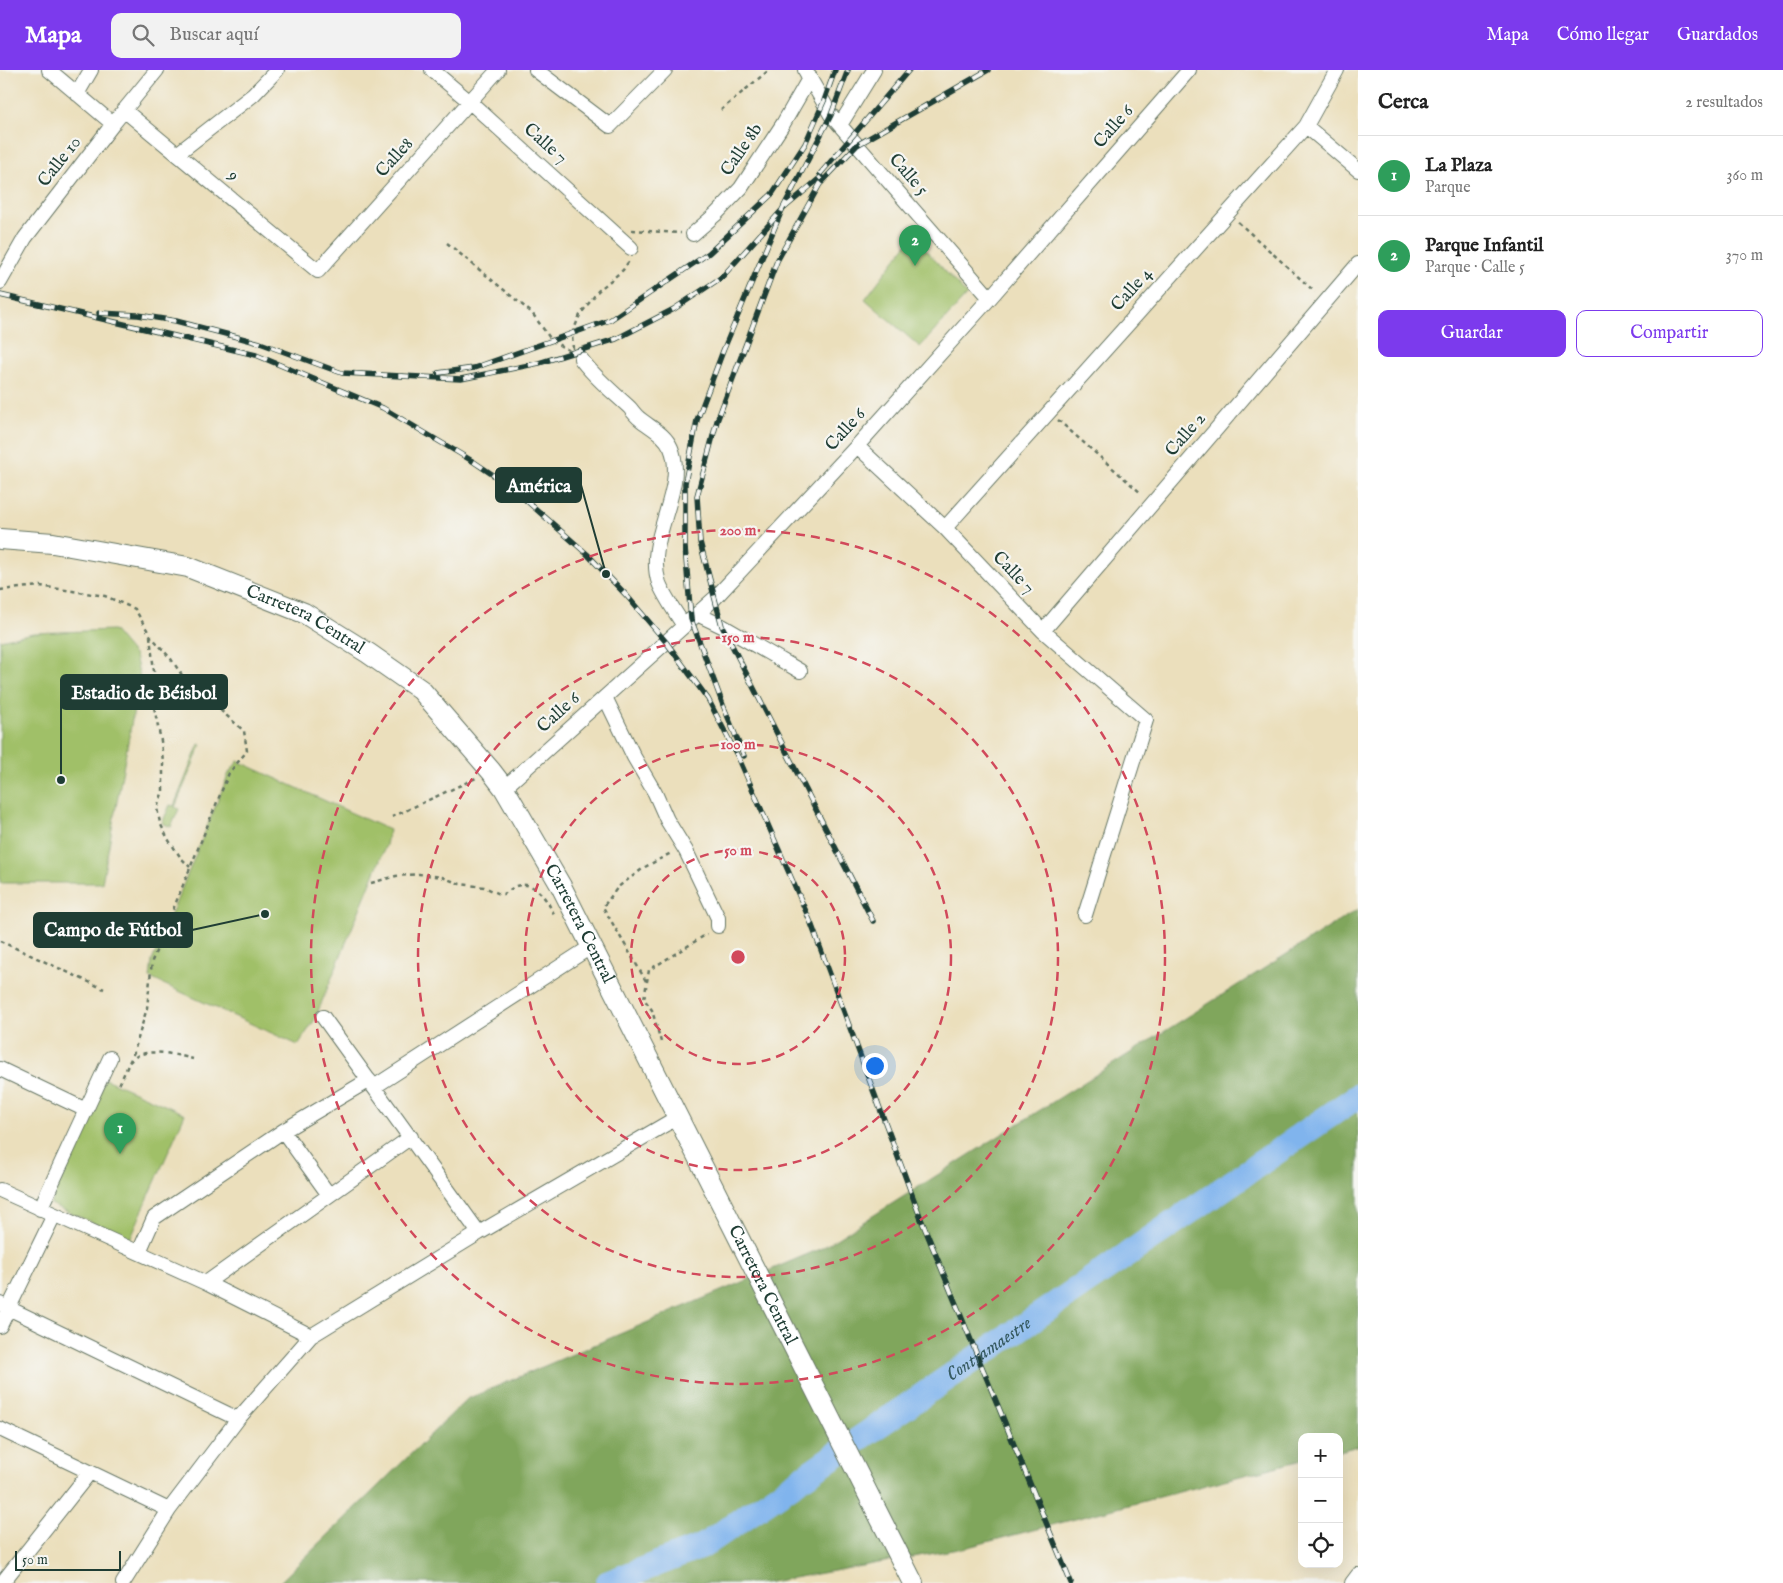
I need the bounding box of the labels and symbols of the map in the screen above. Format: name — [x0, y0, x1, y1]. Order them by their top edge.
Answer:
street label: Calle 6 — [1089, 100, 1139, 153]
street label: Calle 7 — [518, 118, 572, 170]
street label: Calle 8b — [716, 119, 768, 181]
street label: Calle 10 — [33, 132, 87, 192]
street label: Calle8 — [371, 133, 419, 183]
street label: Calle 5 — [883, 149, 933, 201]
street label: 9 — [222, 164, 243, 187]
pin: 2 — [899, 225, 931, 266]
street label: Calle 4 — [1106, 263, 1158, 317]
street label: Calle 6 — [821, 403, 872, 456]
street label: Calle 2 — [1161, 408, 1211, 462]
callout: América — [496, 468, 581, 502]
text: América — [506, 475, 572, 499]
text: 200 m — [720, 521, 757, 540]
street label: Calle 7 — [987, 547, 1039, 599]
street label: Carretera Central — [242, 580, 369, 660]
text: 150 m — [721, 628, 755, 647]
callout: Estadio de Béisbol — [61, 675, 227, 709]
text: Estadio de Béisbol — [71, 682, 218, 706]
street label: Calle 6 — [533, 687, 586, 738]
text: 100 m — [720, 735, 756, 754]
text: 50 m — [724, 841, 752, 860]
street label: Carretera Central — [539, 860, 620, 987]
callout: Campo de Fútbol — [34, 913, 192, 947]
text: Campo de Fútbol — [44, 919, 183, 943]
centre of rings — [729, 948, 747, 966]
your location — [862, 1053, 888, 1079]
pin: 1 — [104, 1113, 136, 1154]
street label: Carretera Central — [723, 1221, 802, 1349]
water label: Contramaestre — [942, 1311, 1037, 1387]
scale bar — [15, 1548, 121, 1571]

